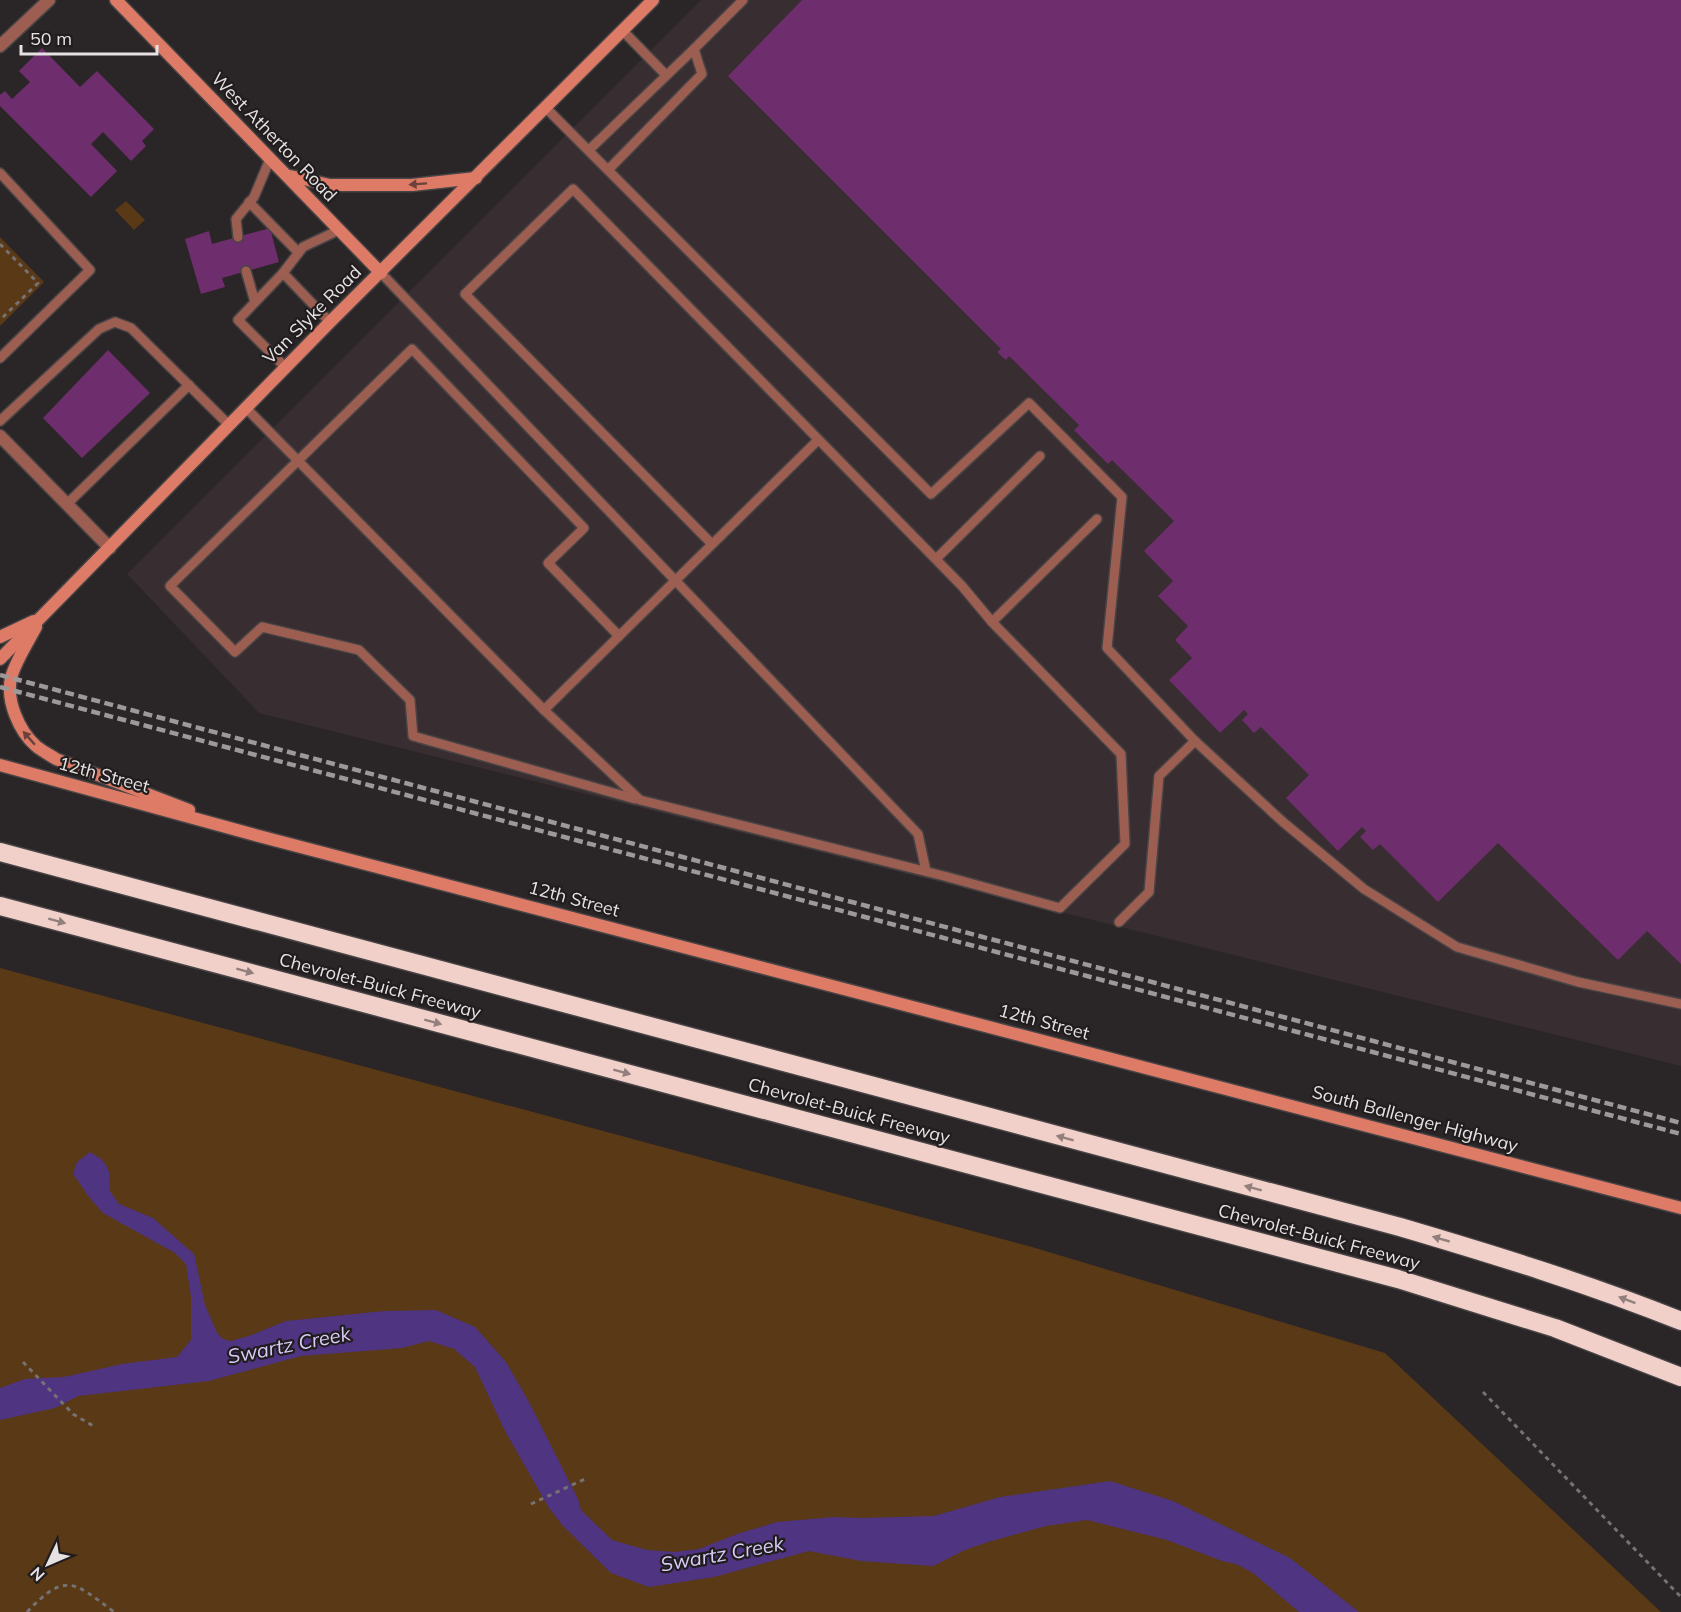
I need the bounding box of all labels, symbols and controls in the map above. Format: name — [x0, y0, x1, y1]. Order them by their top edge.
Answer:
scale bar — [21, 18, 158, 56]
text: 50 m — [30, 27, 72, 50]
street label: West Atherton Road — [207, 67, 342, 206]
one-way arrow — [408, 180, 427, 189]
street label: Van Slyke Road — [257, 260, 366, 369]
one-way arrow — [23, 731, 36, 746]
street label: 12th Street — [56, 751, 152, 798]
street label: 12th Street — [526, 875, 622, 922]
one-way arrow — [48, 917, 66, 926]
street label: Chevrolet-Buick Freeway — [277, 947, 484, 1024]
one-way arrow — [236, 967, 254, 977]
street label: 12th Street — [996, 998, 1092, 1045]
one-way arrow — [424, 1018, 442, 1027]
one-way arrow — [612, 1068, 631, 1078]
street label: Chevrolet-Buick Freeway — [746, 1072, 953, 1149]
street label: South Ballenger Highway — [1310, 1080, 1521, 1157]
one-way arrow — [1056, 1132, 1074, 1142]
one-way arrow — [1244, 1183, 1262, 1192]
street label: Chevrolet-Buick Freeway — [1216, 1198, 1423, 1275]
one-way arrow — [1432, 1234, 1450, 1243]
one-way arrow — [1617, 1295, 1635, 1305]
water label: Swartz Creek — [225, 1320, 353, 1369]
water label: Swartz Creek — [658, 1530, 786, 1577]
north arrow — [18, 1534, 78, 1594]
text: N — [26, 1563, 49, 1586]

